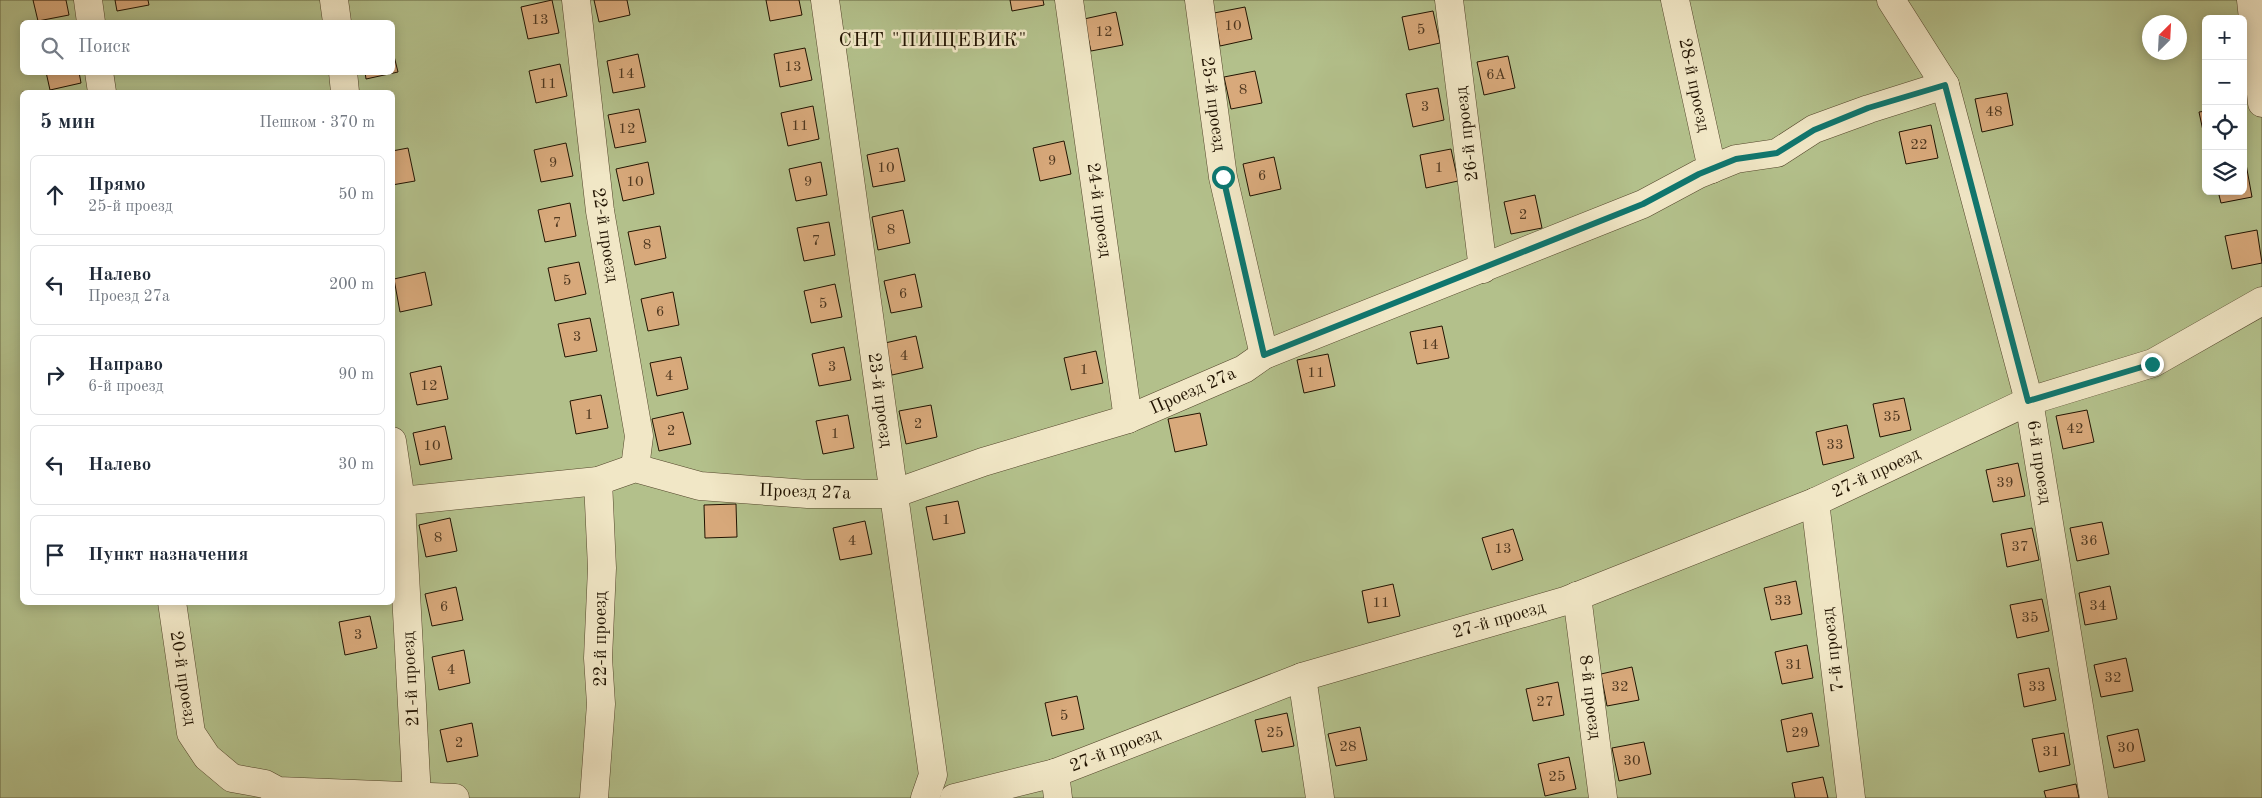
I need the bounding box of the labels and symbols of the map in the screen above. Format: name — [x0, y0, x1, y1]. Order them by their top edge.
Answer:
house number: 13 — [531, 13, 549, 28]
north arrow — [2142, 15, 2187, 60]
house number: 10 — [1224, 19, 1242, 34]
house number: 5 — [1417, 23, 1425, 38]
house number: 12 — [1095, 25, 1113, 40]
district label: СНТ "ПИЩЕВИК" — [839, 31, 1027, 51]
street label: 28-й проезд — [1675, 37, 1713, 134]
street label: 25-й проезд — [1197, 56, 1229, 153]
house number: 13 — [784, 60, 802, 75]
house number: 14 — [617, 67, 635, 82]
house number: 6А — [1486, 68, 1507, 83]
house number: 11 — [539, 77, 557, 92]
house number: 8 — [1239, 83, 1247, 98]
street label: 26-й проезд — [1452, 85, 1482, 182]
house number: 3 — [1421, 100, 1429, 115]
house number: 48 — [1985, 105, 2003, 120]
house number: 11 — [791, 119, 809, 134]
house number: 12 — [618, 122, 636, 137]
house number: 22 — [1910, 138, 1928, 153]
house number: 9 — [1048, 154, 1056, 169]
house number: 9 — [549, 156, 557, 171]
house number: 10 — [877, 161, 895, 176]
house number: 1 — [1435, 161, 1443, 176]
street label: 24-й проезд — [1083, 162, 1115, 259]
route start — [1212, 166, 1235, 189]
house number: 6 — [1258, 169, 1266, 184]
house number: 10 — [626, 175, 644, 190]
house number: 9 — [804, 175, 812, 190]
street label: 22-й проезд — [589, 187, 621, 284]
house number: 2 — [1519, 208, 1527, 223]
house number: 7 — [553, 216, 561, 231]
house number: 8 — [887, 223, 895, 238]
house number: 7 — [812, 234, 820, 249]
house number: 8 — [643, 238, 651, 253]
house number: 5 — [563, 274, 571, 289]
house number: 6 — [899, 287, 907, 302]
house number: 5 — [819, 297, 827, 312]
house number: 6 — [656, 305, 664, 320]
house number: 3 — [573, 330, 581, 345]
house number: 14 — [1421, 338, 1439, 353]
house number: 4 — [900, 349, 908, 364]
street label: 23-й проезд — [864, 352, 896, 449]
route end — [2141, 353, 2164, 376]
house number: 3 — [828, 360, 836, 375]
house number: 1 — [1080, 363, 1088, 378]
street label: Проезд 27а — [1147, 364, 1239, 418]
house number: 11 — [1307, 366, 1325, 381]
house number: 4 — [665, 369, 673, 384]
house number: 12 — [420, 379, 438, 394]
house number: 1 — [585, 408, 593, 423]
house number: 35 — [1883, 410, 1901, 425]
house number: 2 — [914, 417, 922, 432]
street label: 6-й проезд — [2023, 419, 2055, 505]
house number: 42 — [2066, 422, 2084, 437]
house number: 2 — [667, 424, 675, 439]
house number: 1 — [831, 427, 839, 442]
house number: 33 — [1826, 438, 1844, 453]
house number: 10 — [423, 439, 441, 454]
street label: 27-й проезд — [1829, 445, 1923, 501]
house number: 39 — [1996, 476, 2014, 491]
street label: Проезд 27а — [759, 481, 851, 503]
house number: 1 — [942, 513, 950, 528]
house number: 8 — [434, 531, 442, 546]
house number: 4 — [848, 534, 856, 549]
house number: 36 — [2080, 534, 2098, 549]
house number: 37 — [2011, 540, 2029, 555]
house number: 13 — [1494, 542, 1512, 557]
street label: 22-й проезд — [592, 591, 610, 687]
house number: 33 — [1774, 594, 1792, 609]
house number: 11 — [1372, 596, 1390, 611]
street label: 27-й проезд — [1451, 598, 1547, 642]
house number: 34 — [2089, 599, 2107, 614]
house number: 6 — [440, 600, 448, 615]
street label: 7-й проезд — [1819, 607, 1847, 693]
house number: 35 — [2021, 611, 2039, 626]
house number: 3 — [354, 628, 362, 643]
street label: 20-й проезд — [167, 630, 199, 727]
street label: 21-й проезд — [400, 631, 422, 727]
street label: 8-й проезд — [1576, 654, 1604, 740]
house number: 31 — [1785, 658, 1803, 673]
house number: 4 — [447, 663, 455, 678]
house number: 32 — [2104, 671, 2122, 686]
house number: 32 — [1611, 680, 1629, 695]
house number: 33 — [2028, 680, 2046, 695]
house number: 27 — [1536, 695, 1554, 710]
house number: 5 — [1060, 709, 1068, 724]
street label: 27-й проезд — [1067, 724, 1163, 775]
house number: 25 — [1266, 726, 1284, 741]
house number: 29 — [1791, 726, 1809, 741]
house number: 2 — [455, 736, 463, 751]
house number: 28 — [1339, 740, 1357, 755]
house number: 30 — [2117, 741, 2135, 756]
house number: 31 — [2042, 745, 2060, 760]
house number: 30 — [1623, 754, 1641, 769]
house number: 25 — [1548, 770, 1566, 785]

